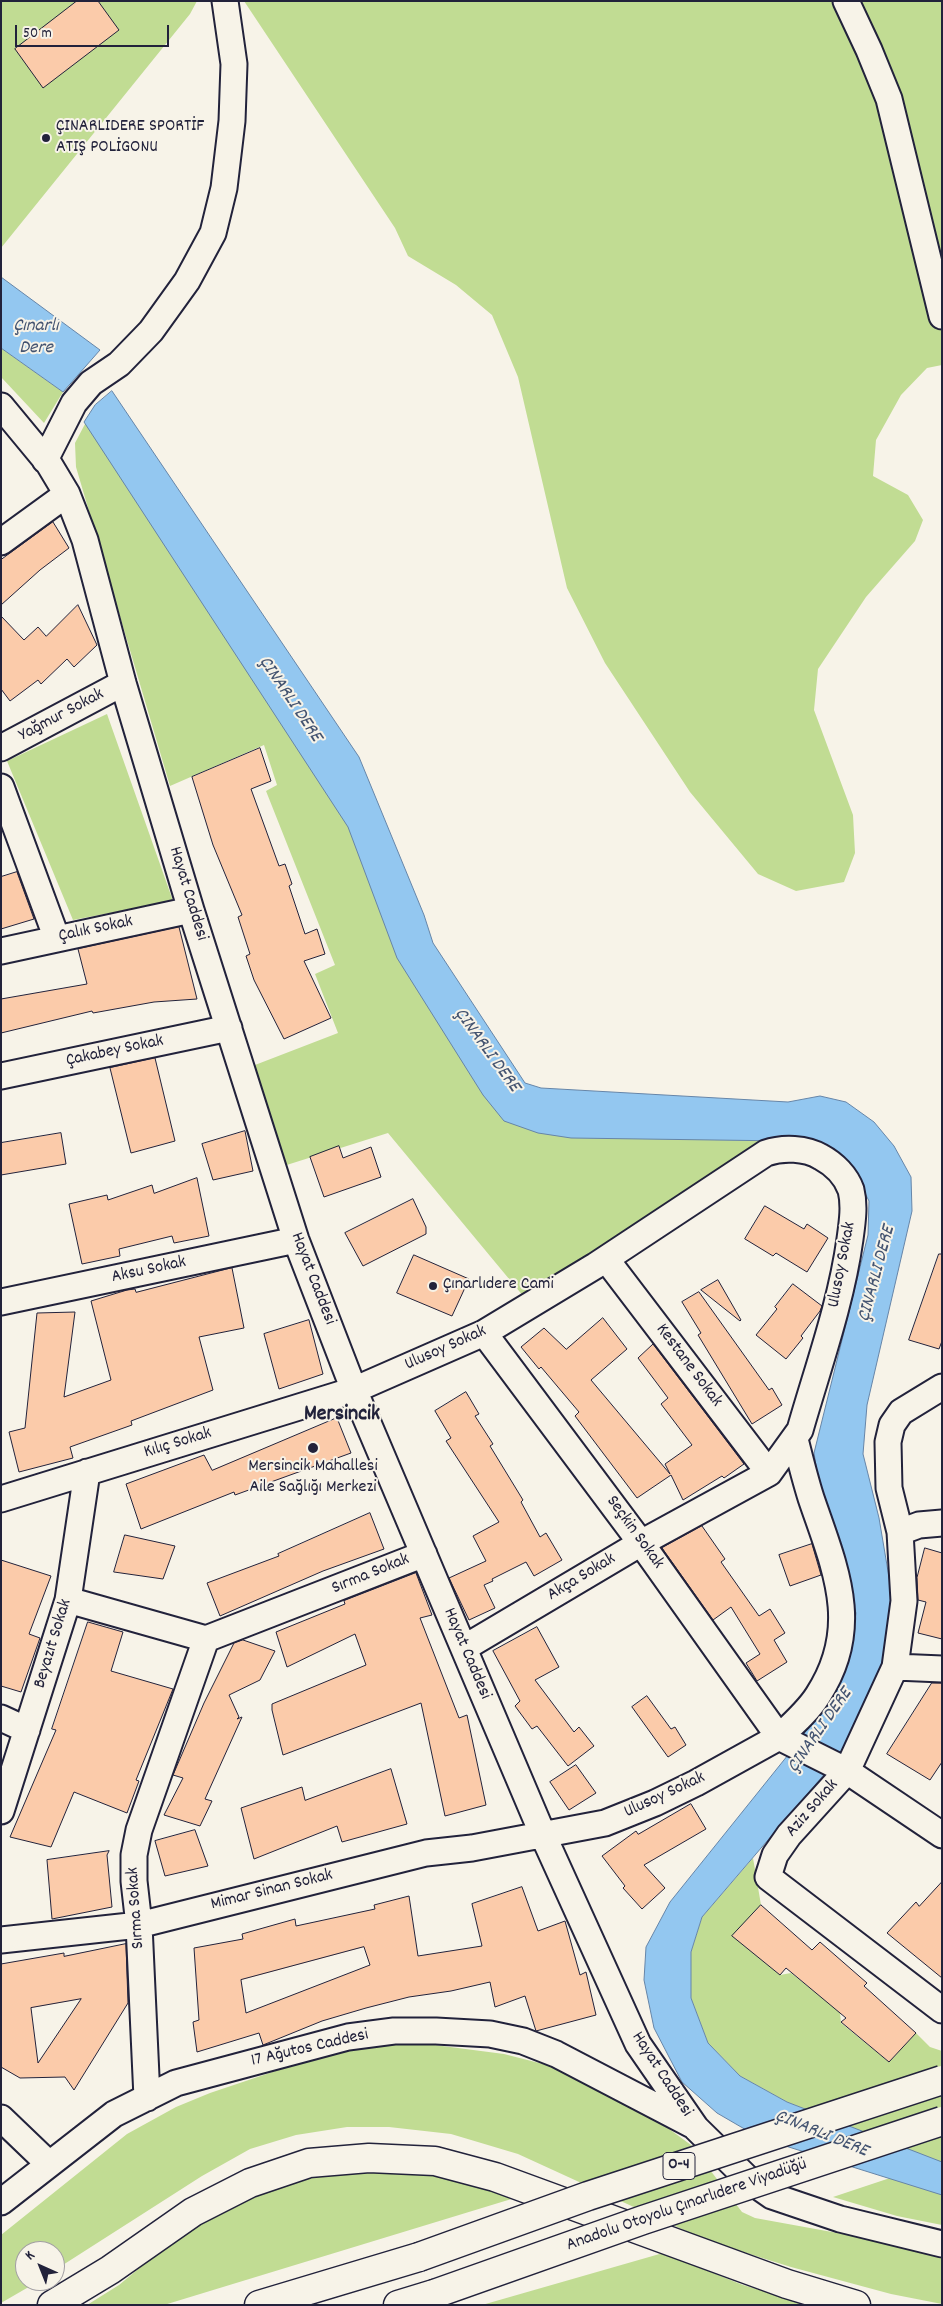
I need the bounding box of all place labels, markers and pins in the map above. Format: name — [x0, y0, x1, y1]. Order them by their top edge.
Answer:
place label: ÇINARLIDERE SPORTİF ATIŞ POLİGONU — [56, 117, 204, 160]
marker: ÇINARLIDERE SPORTİF ATIŞ POLİGONU — [40, 132, 52, 144]
place label: Çınarlıdere Cami — [443, 1275, 554, 1297]
marker: Çınarlıdere Cami — [427, 1280, 439, 1292]
marker: Mersincik Mahallesi Aile Sağlığı Merkezi — [306, 1441, 320, 1455]
place label: Mersincik Mahallesi Aile Sağlığı Merkezi — [248, 1457, 378, 1500]

